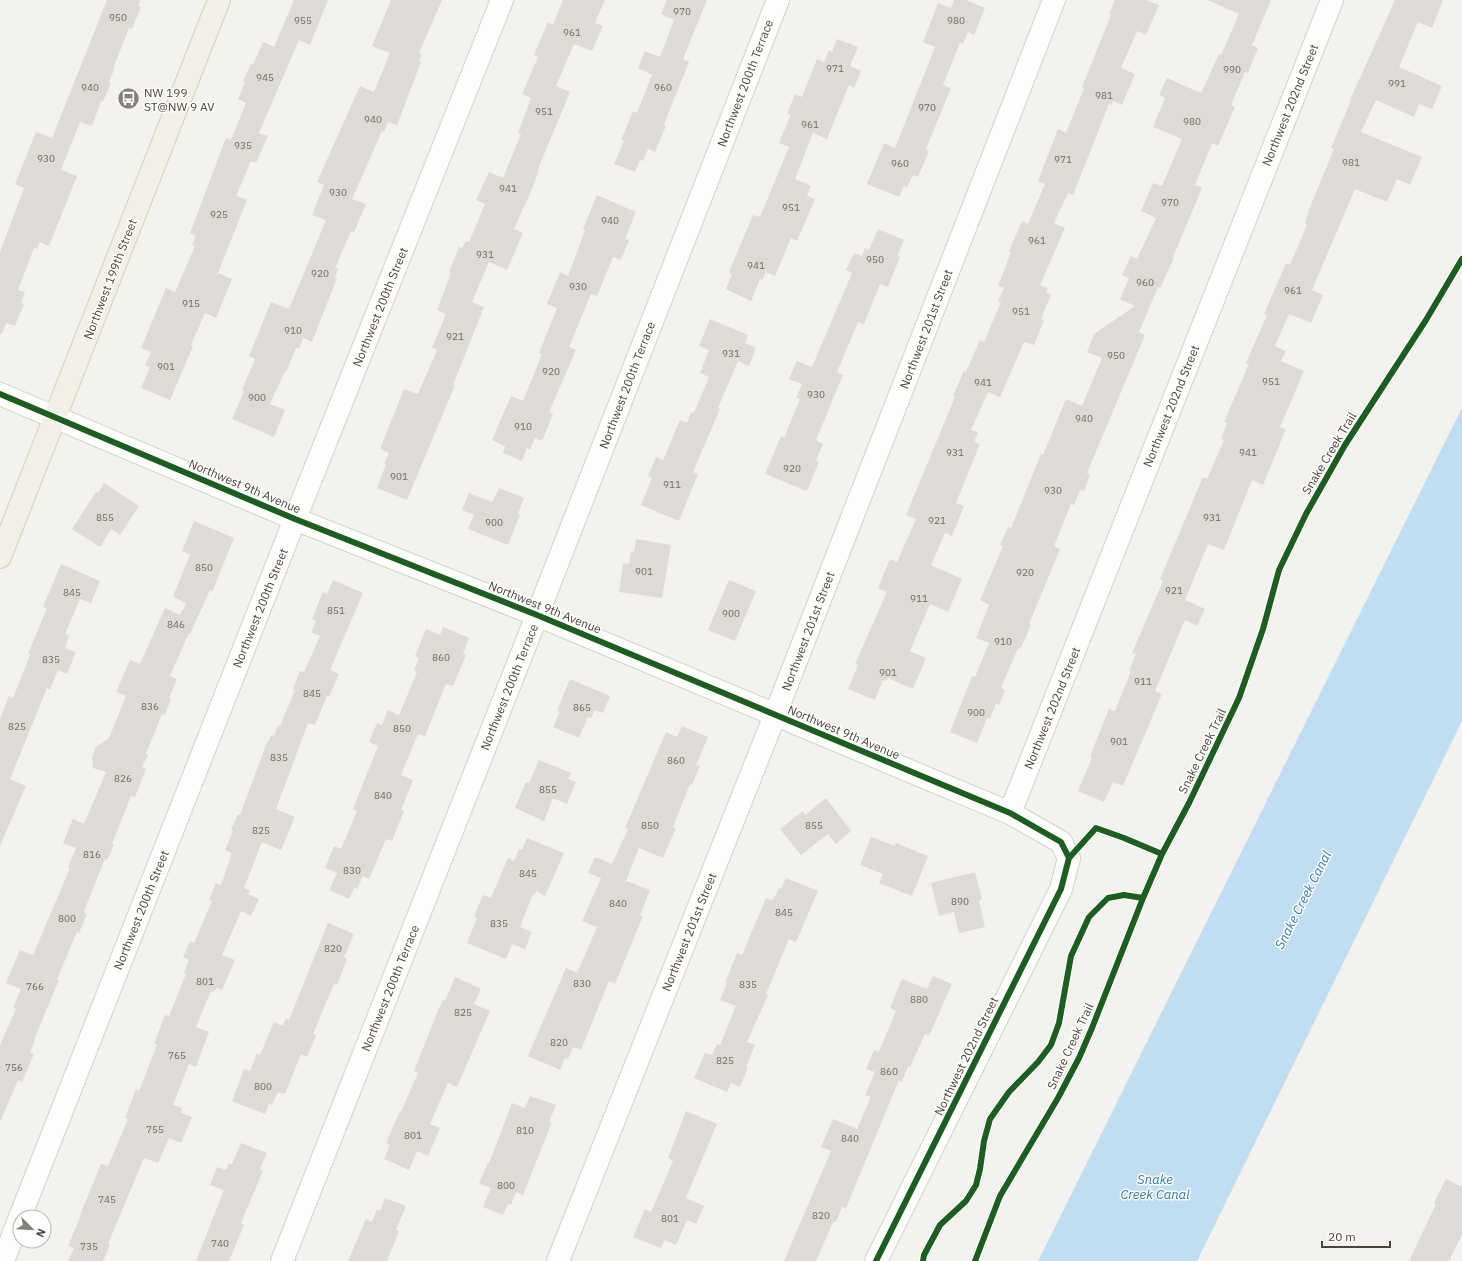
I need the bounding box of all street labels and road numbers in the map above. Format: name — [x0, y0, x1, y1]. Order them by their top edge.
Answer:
street label: Northwest 200th Terrace — [714, 17, 776, 149]
street label: Northwest 202nd Street — [1259, 42, 1321, 168]
street label: Northwest 199th Street — [80, 217, 140, 341]
street label: Northwest 200th Street — [349, 245, 411, 369]
street label: Northwest 201st Street — [896, 267, 956, 391]
street label: Northwest 200th Terrace — [596, 319, 658, 451]
street label: Northwest 202nd Street — [1140, 343, 1202, 469]
street label: Snake Creek Trail — [1299, 409, 1359, 497]
street label: Northwest 9th Avenue — [187, 456, 304, 517]
street label: Northwest 200th Street — [229, 546, 291, 670]
street label: Northwest 201st Street — [778, 569, 838, 693]
street label: Northwest 9th Avenue — [486, 578, 604, 637]
street label: Northwest 200th Terrace — [477, 621, 541, 752]
street label: Northwest 202nd Street — [1021, 645, 1083, 771]
street label: Northwest 9th Avenue — [786, 702, 903, 763]
street label: Snake Creek Trail — [1175, 706, 1229, 796]
street label: Northwest 200th Street — [110, 848, 172, 972]
street label: Northwest 201st Street — [658, 871, 720, 993]
street label: Northwest 200th Terrace — [358, 922, 422, 1053]
street label: Northwest 202nd Street — [931, 994, 1001, 1118]
street label: Snake Creek Trail — [1044, 1001, 1096, 1091]

